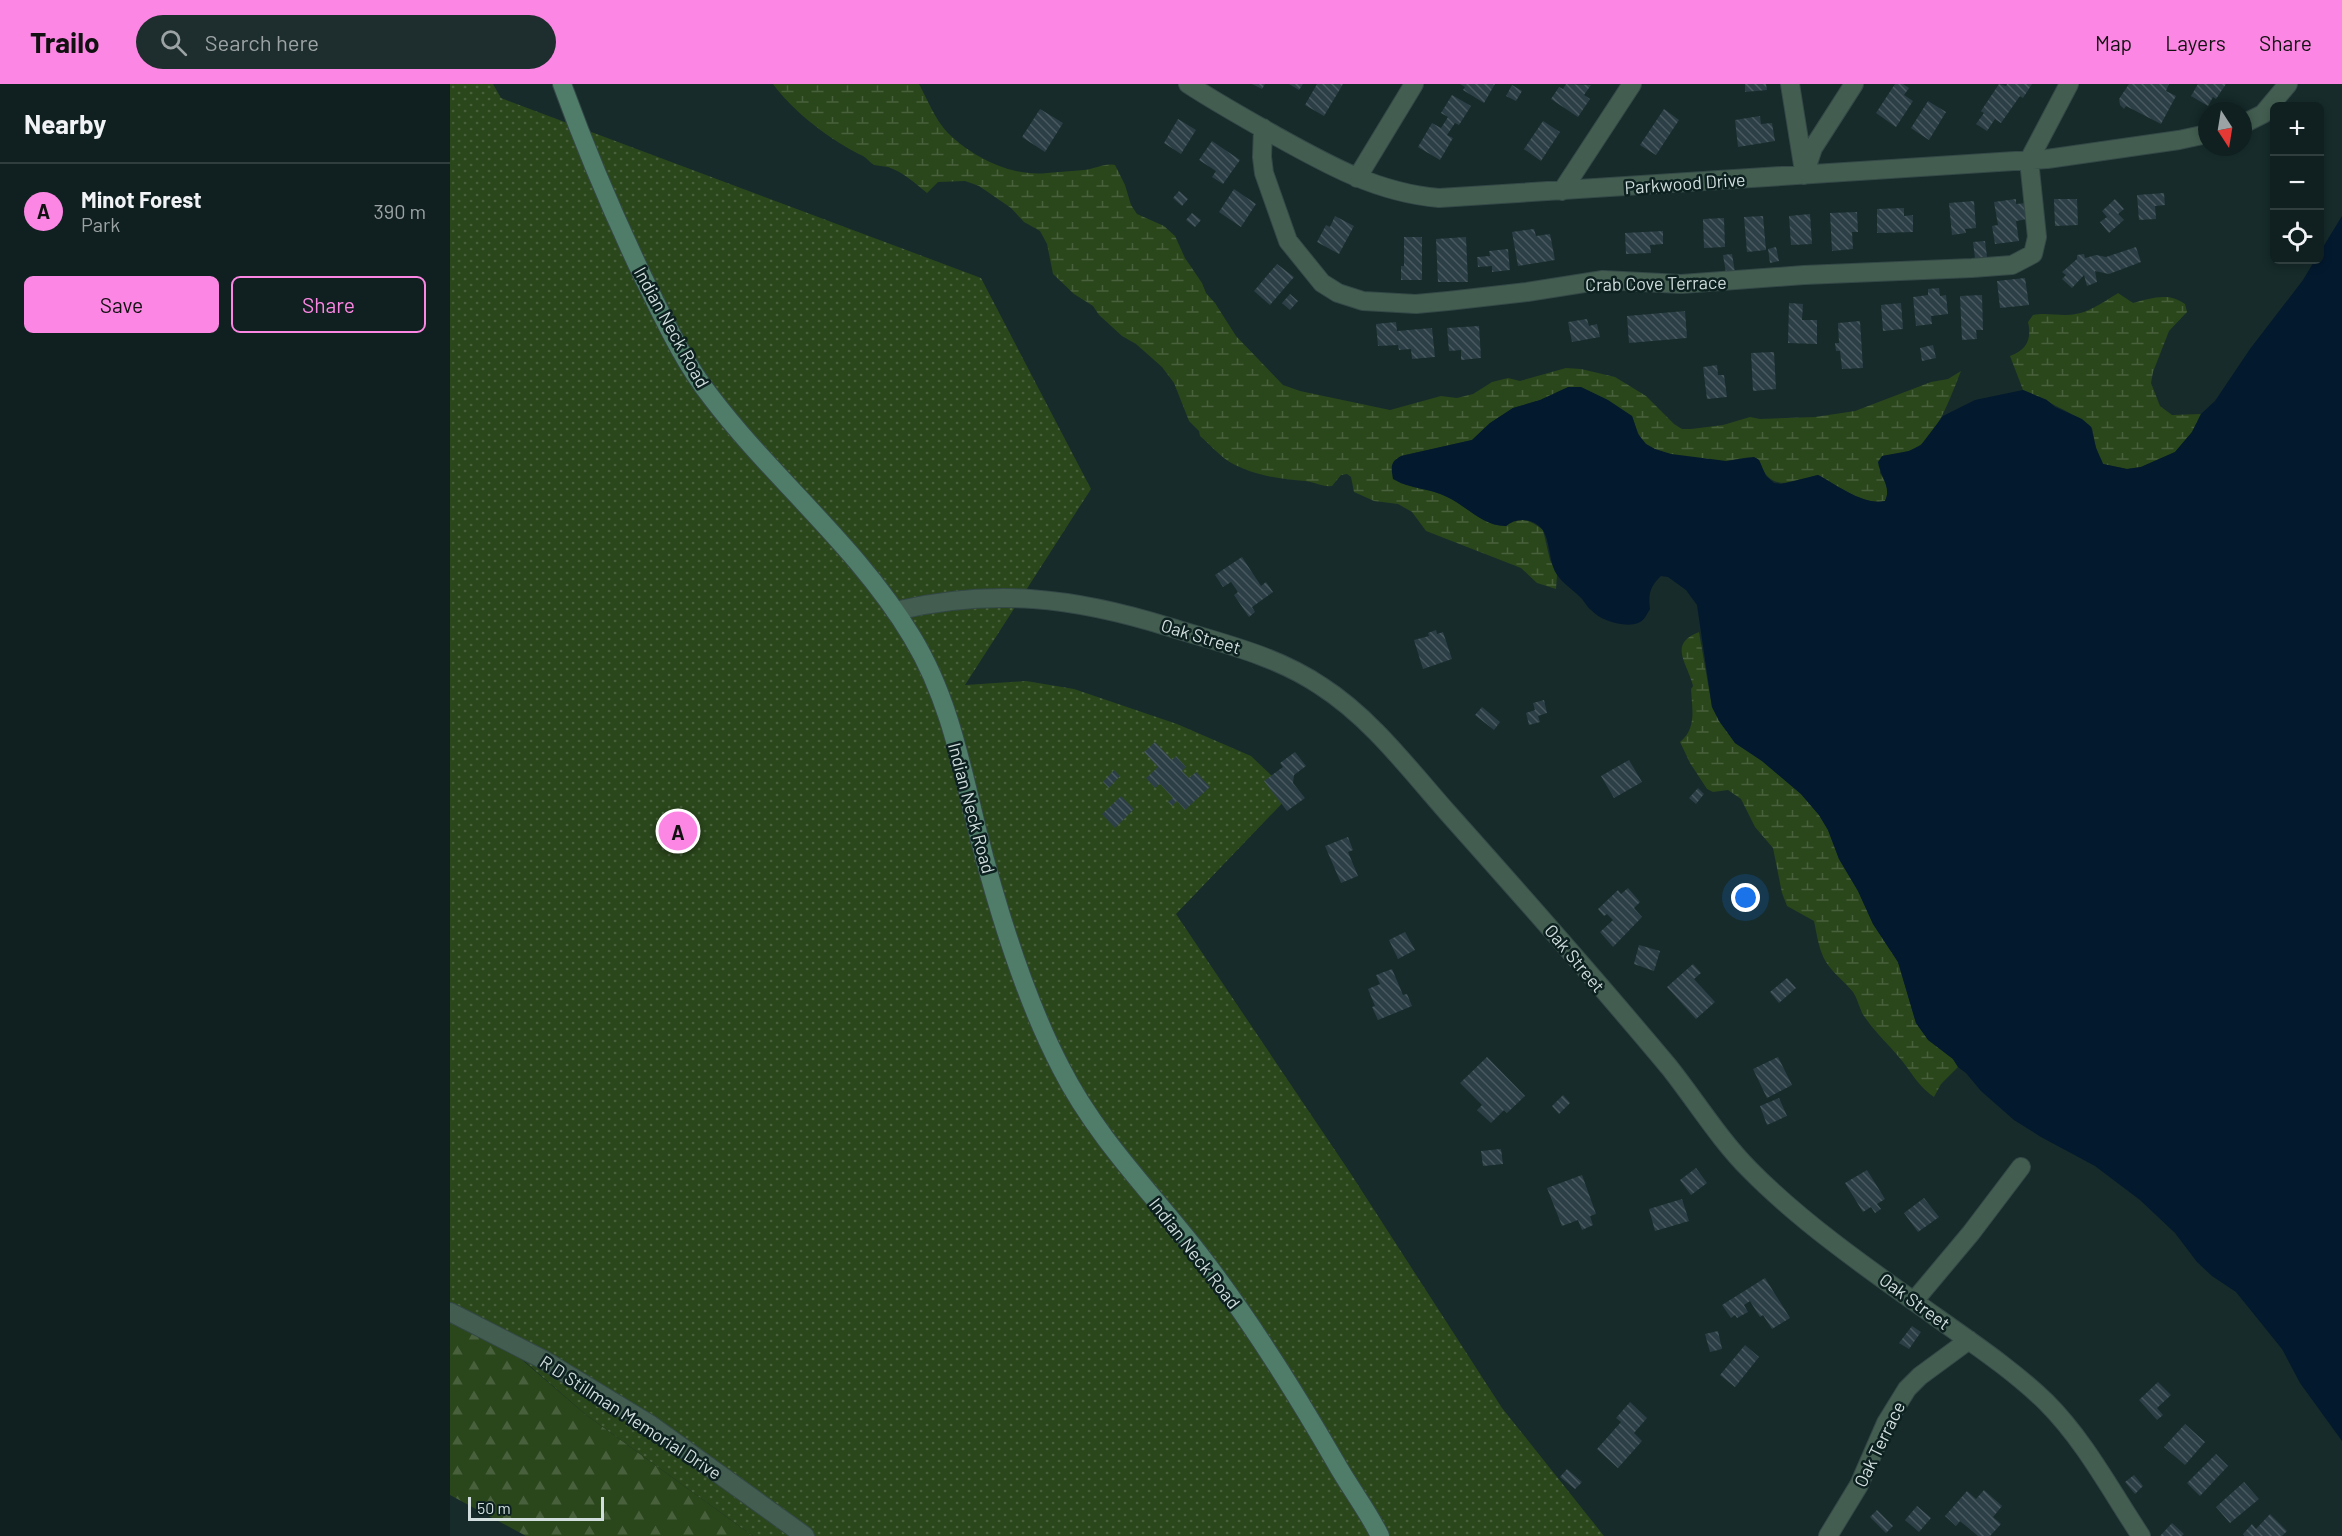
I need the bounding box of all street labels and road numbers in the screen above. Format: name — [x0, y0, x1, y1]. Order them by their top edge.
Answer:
street label: Parkwood Drive — [1624, 168, 1746, 198]
street label: Indian Neck Road — [630, 263, 714, 391]
street label: Crab Cove Terrace — [1585, 271, 1727, 295]
street label: Oak Street — [1159, 613, 1243, 659]
street label: Indian Neck Road — [944, 740, 1000, 876]
street label: Oak Street — [1540, 920, 1610, 996]
street label: Indian Neck Road — [1145, 1193, 1245, 1313]
street label: Oak Street — [1875, 1268, 1955, 1334]
street label: R D Stillman Memorial Drive — [536, 1350, 726, 1484]
street label: Oak Terrace — [1849, 1398, 1909, 1490]

